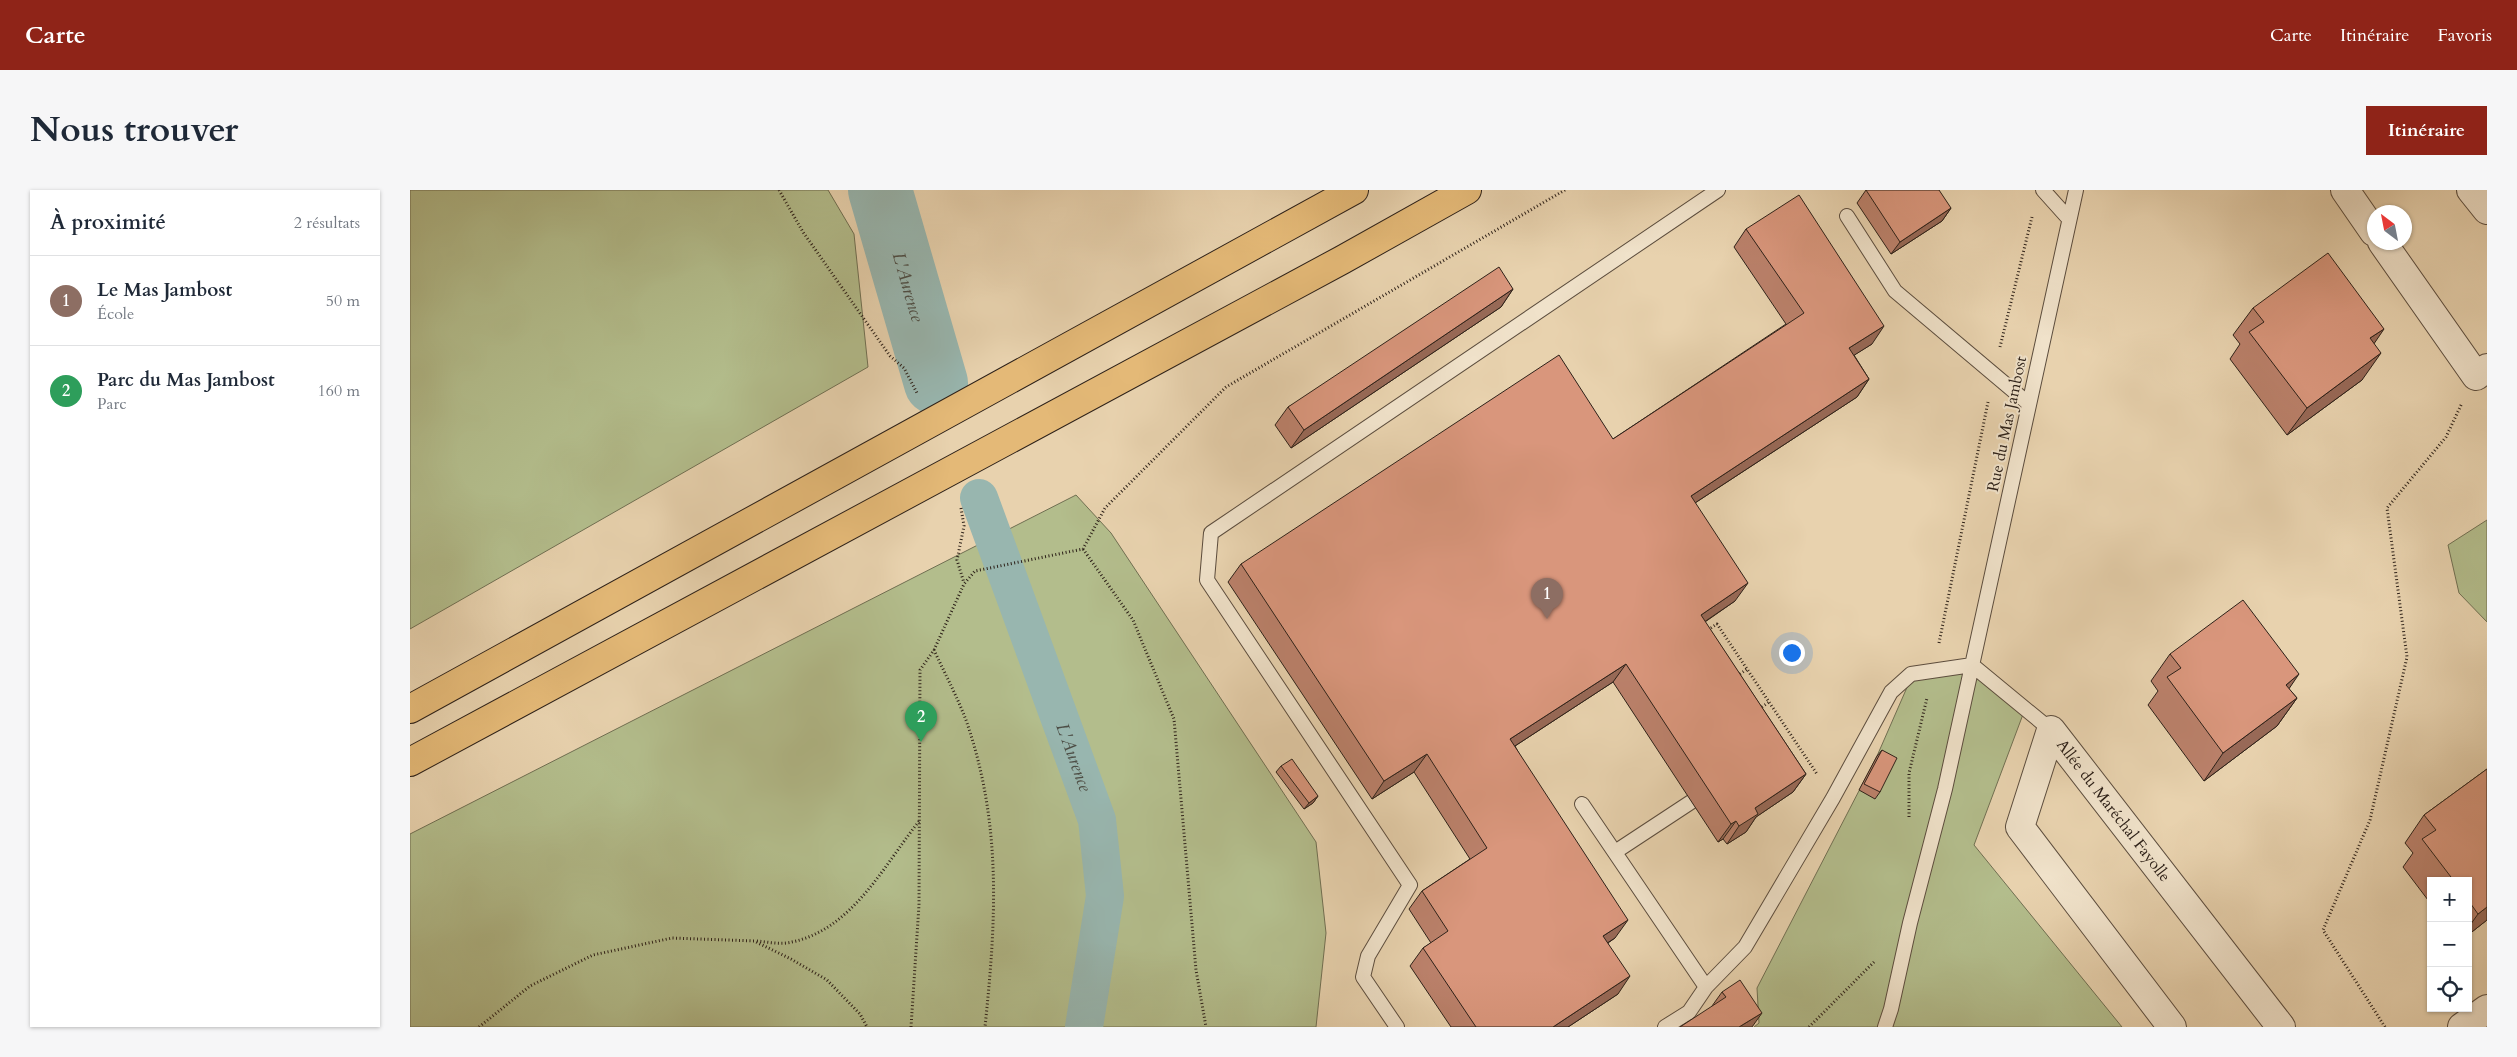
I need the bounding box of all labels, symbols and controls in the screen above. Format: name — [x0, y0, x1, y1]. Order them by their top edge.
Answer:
text: Carte — [25, 19, 86, 52]
text: Carte — [2270, 23, 2312, 48]
text: Itinéraire — [2340, 23, 2409, 48]
text: Favoris — [2437, 23, 2492, 48]
text: Nous trouver — [30, 106, 238, 154]
button: Itinéraire — [2366, 106, 2487, 155]
north arrow — [2367, 205, 2412, 250]
text: À proximité — [50, 208, 166, 237]
text: 2 résultats — [294, 212, 360, 234]
water label: L'Aurence — [886, 249, 930, 326]
text: Le Mas Jambost — [97, 277, 232, 303]
text: 1 — [62, 290, 70, 312]
text: 50 m — [326, 290, 360, 312]
text: École — [97, 303, 134, 325]
street label: Rue du Mas Jambost — [1982, 354, 2032, 494]
text: Parc du Mas Jambost — [97, 367, 275, 393]
text: 2 — [62, 380, 70, 402]
text: 160 m — [318, 380, 360, 402]
text: Parc — [97, 393, 127, 415]
pin: 1 — [1531, 578, 1563, 619]
your location — [1779, 640, 1805, 666]
pin: 2 — [905, 701, 937, 742]
water label: L'Aurence — [1050, 719, 1098, 796]
street label: Allée du Maréchal Fayolle — [2051, 735, 2176, 887]
map controls — [2427, 877, 2472, 1012]
button: + — [2427, 877, 2472, 922]
button: − — [2427, 922, 2472, 967]
button: locate — [2427, 967, 2472, 1012]

